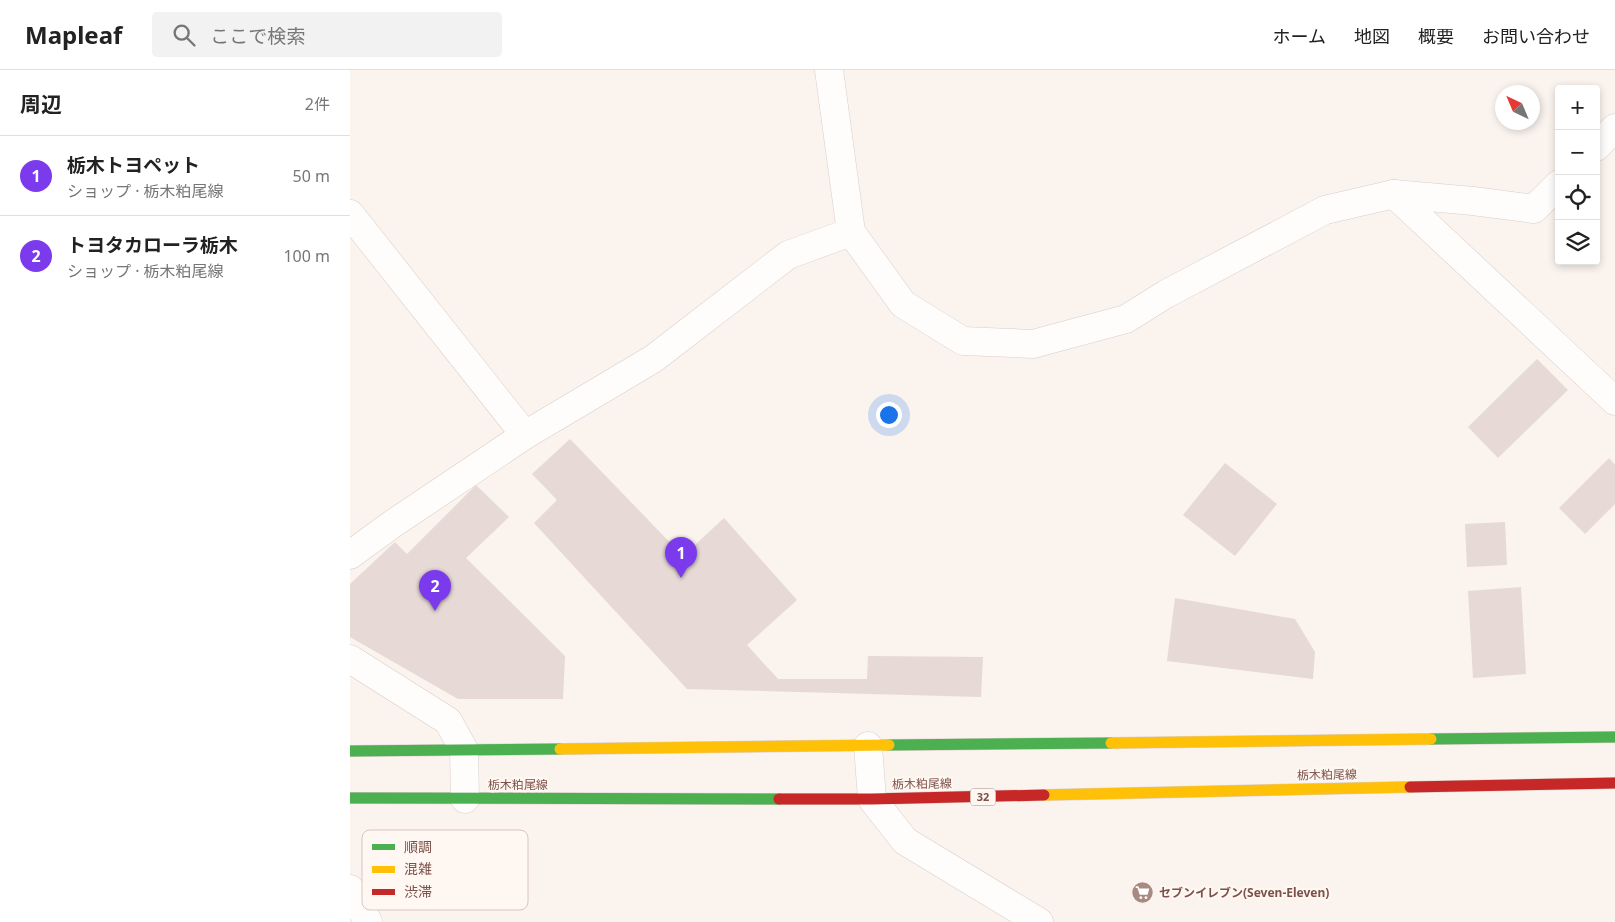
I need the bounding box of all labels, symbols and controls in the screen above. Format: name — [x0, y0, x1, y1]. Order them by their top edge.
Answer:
search box — [152, 12, 502, 57]
text: Mapleaf — [25, 18, 122, 51]
icon: search — [170, 21, 198, 49]
text: ここで検索 — [210, 23, 305, 49]
text: ホーム — [1273, 24, 1326, 48]
text: 地図 — [1354, 24, 1390, 48]
text: 概要 — [1418, 24, 1454, 48]
text: お問い合わせ — [1482, 24, 1590, 48]
north arrow — [1495, 85, 1540, 130]
map controls — [1555, 85, 1600, 265]
button: + — [1555, 85, 1600, 130]
text: 周辺 — [20, 90, 62, 118]
text: 2件 — [305, 93, 330, 115]
button: − — [1555, 130, 1600, 175]
text: 栃木トヨペット — [67, 152, 200, 178]
text: 1 — [31, 165, 41, 187]
text: 50 m — [293, 165, 330, 187]
button: locate — [1555, 175, 1600, 220]
text: ショップ · 栃木粕尾線 — [67, 180, 224, 202]
button: layers — [1555, 220, 1600, 265]
text: トヨタカローラ栃木 — [67, 232, 238, 258]
text: 2 — [31, 245, 41, 267]
text: 100 m — [283, 245, 330, 267]
text: ショップ · 栃木粕尾線 — [67, 260, 224, 282]
your location — [876, 402, 902, 428]
pin: 1 — [665, 537, 697, 578]
pin: 2 — [419, 570, 451, 611]
street label: 栃木粕尾線 — [1297, 765, 1357, 784]
street label: 栃木粕尾線 — [892, 774, 952, 793]
street label: 栃木粕尾線 — [488, 776, 548, 793]
road number: 32 — [970, 789, 996, 806]
legend — [362, 830, 528, 910]
text: 順調 — [404, 837, 432, 856]
text: 混雑 — [404, 859, 432, 878]
supermarket icon: セブンイレブン(Seven-Eleven) — [1131, 881, 1155, 905]
text: 渋滞 — [404, 882, 432, 901]
place label: セブンイレブン(Seven-Eleven) — [1159, 884, 1329, 901]

